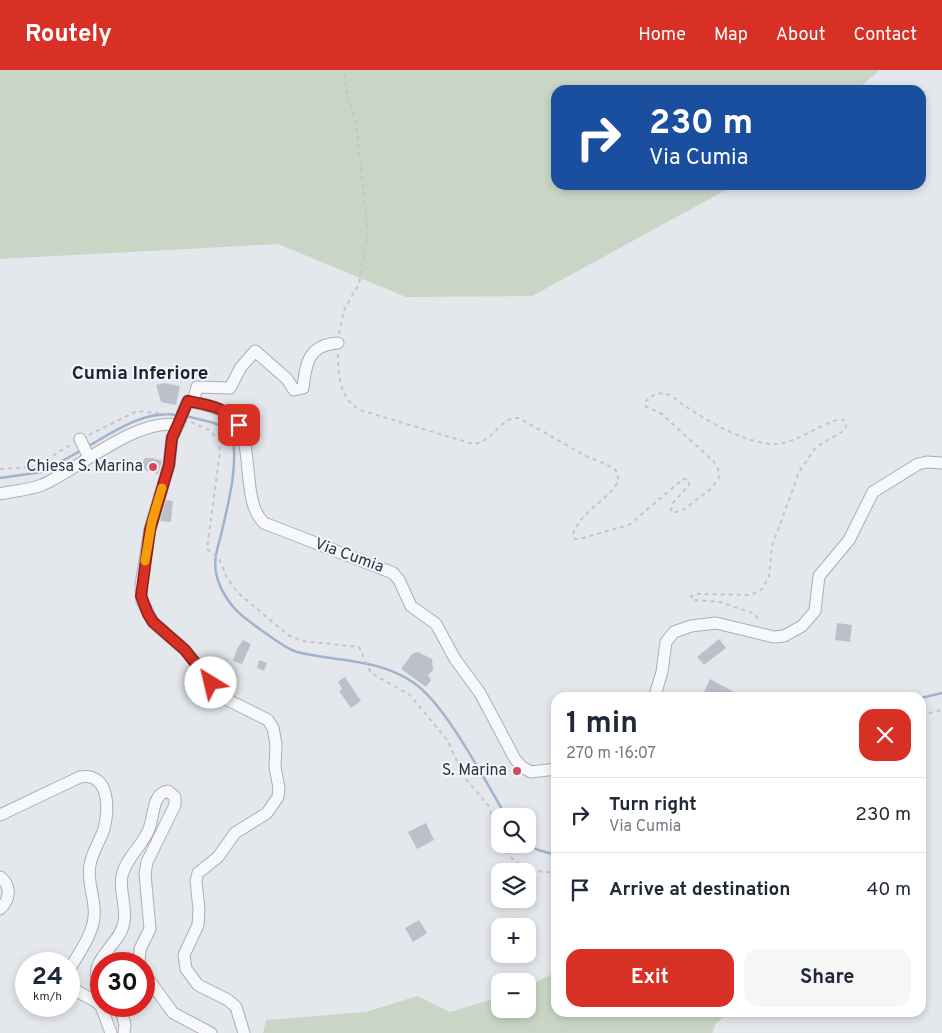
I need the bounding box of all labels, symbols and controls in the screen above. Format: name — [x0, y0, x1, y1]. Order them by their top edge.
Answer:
text: Routely — [25, 20, 112, 50]
text: Home — [638, 24, 686, 47]
text: Map — [714, 24, 748, 47]
text: About — [776, 24, 825, 47]
text: Contact — [853, 24, 917, 47]
text: 230 m — [649, 102, 753, 146]
icon: right — [566, 105, 631, 170]
text: Via Cumia — [649, 145, 748, 172]
district label: Cumia Inferiore — [72, 362, 208, 386]
pin — [218, 404, 260, 446]
icon: arrive — [225, 411, 253, 439]
place label: Chiesa S. Marina — [26, 457, 143, 477]
marker: Chiesa S. Marina — [147, 461, 159, 473]
street label: Via Cumia — [312, 534, 386, 578]
position arrow — [184, 656, 236, 708]
text: 1 min — [566, 706, 638, 743]
button: close — [859, 709, 911, 761]
text: 270 m · 16:07 — [566, 744, 656, 764]
place label: S. Marina — [442, 761, 507, 781]
marker: S. Marina — [511, 765, 523, 777]
text: Turn right — [609, 793, 697, 817]
icon: right — [566, 801, 594, 829]
text: 230 m — [855, 803, 911, 827]
map controls — [491, 808, 536, 1018]
button: search — [491, 808, 536, 853]
text: Via Cumia — [609, 817, 681, 837]
button: layers — [491, 863, 536, 908]
icon: arrive — [566, 876, 594, 904]
text: Arrive at destination — [609, 878, 790, 902]
text: 40 m — [866, 878, 911, 902]
button: + — [491, 918, 536, 963]
button: Exit — [566, 949, 734, 1007]
button: Share — [744, 949, 911, 1007]
speed limit sign: 30 — [90, 952, 155, 1017]
text: 24 — [32, 962, 63, 994]
button: − — [491, 973, 536, 1018]
text: km/h — [33, 989, 62, 1005]

